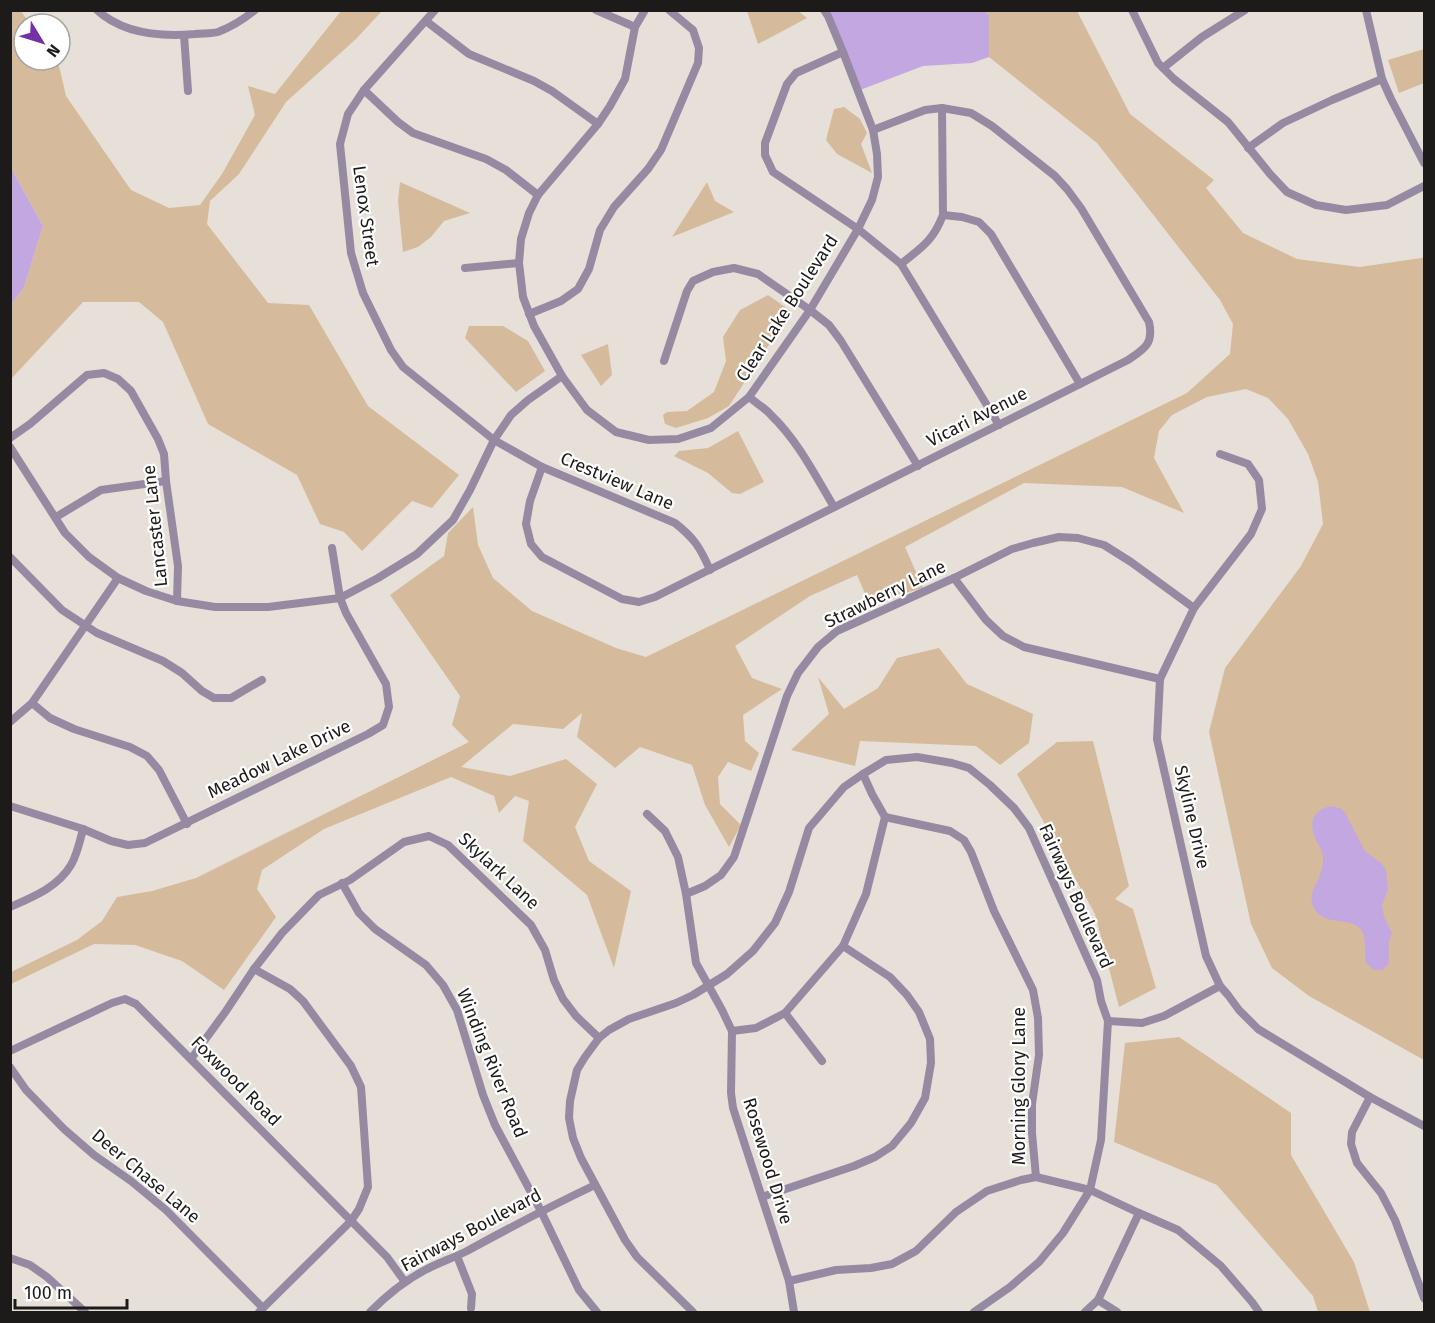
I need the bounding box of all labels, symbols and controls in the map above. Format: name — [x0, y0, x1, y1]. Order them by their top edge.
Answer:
north arrow — [12, 12, 72, 72]
text: N — [43, 41, 64, 61]
street label: Lenox Street — [348, 164, 384, 268]
street label: Clear Lake Boulevard — [731, 230, 843, 386]
street label: Vicari Avenue — [923, 382, 1031, 452]
street label: Crestview Lane — [557, 447, 677, 515]
street label: Lancaster Lane — [138, 464, 172, 588]
street label: Strawberry Lane — [821, 555, 949, 633]
street label: Meadow Lake Drive — [204, 715, 354, 803]
street label: Skyline Drive — [1169, 763, 1215, 871]
street label: Fairways Boulevard — [1034, 820, 1118, 972]
street label: Skylark Lane — [454, 828, 544, 914]
street label: Winding River Road — [452, 985, 532, 1141]
street label: Morning Glory Lane — [1008, 1007, 1030, 1165]
street label: Foxwood Road — [186, 1031, 286, 1131]
street label: Rosewood Drive — [738, 1095, 798, 1227]
street label: Deer Chase Lane — [87, 1124, 205, 1228]
street label: Fairways Boulevard — [397, 1184, 545, 1276]
scale bar — [15, 1272, 128, 1310]
text: 100 m — [24, 1282, 72, 1304]

